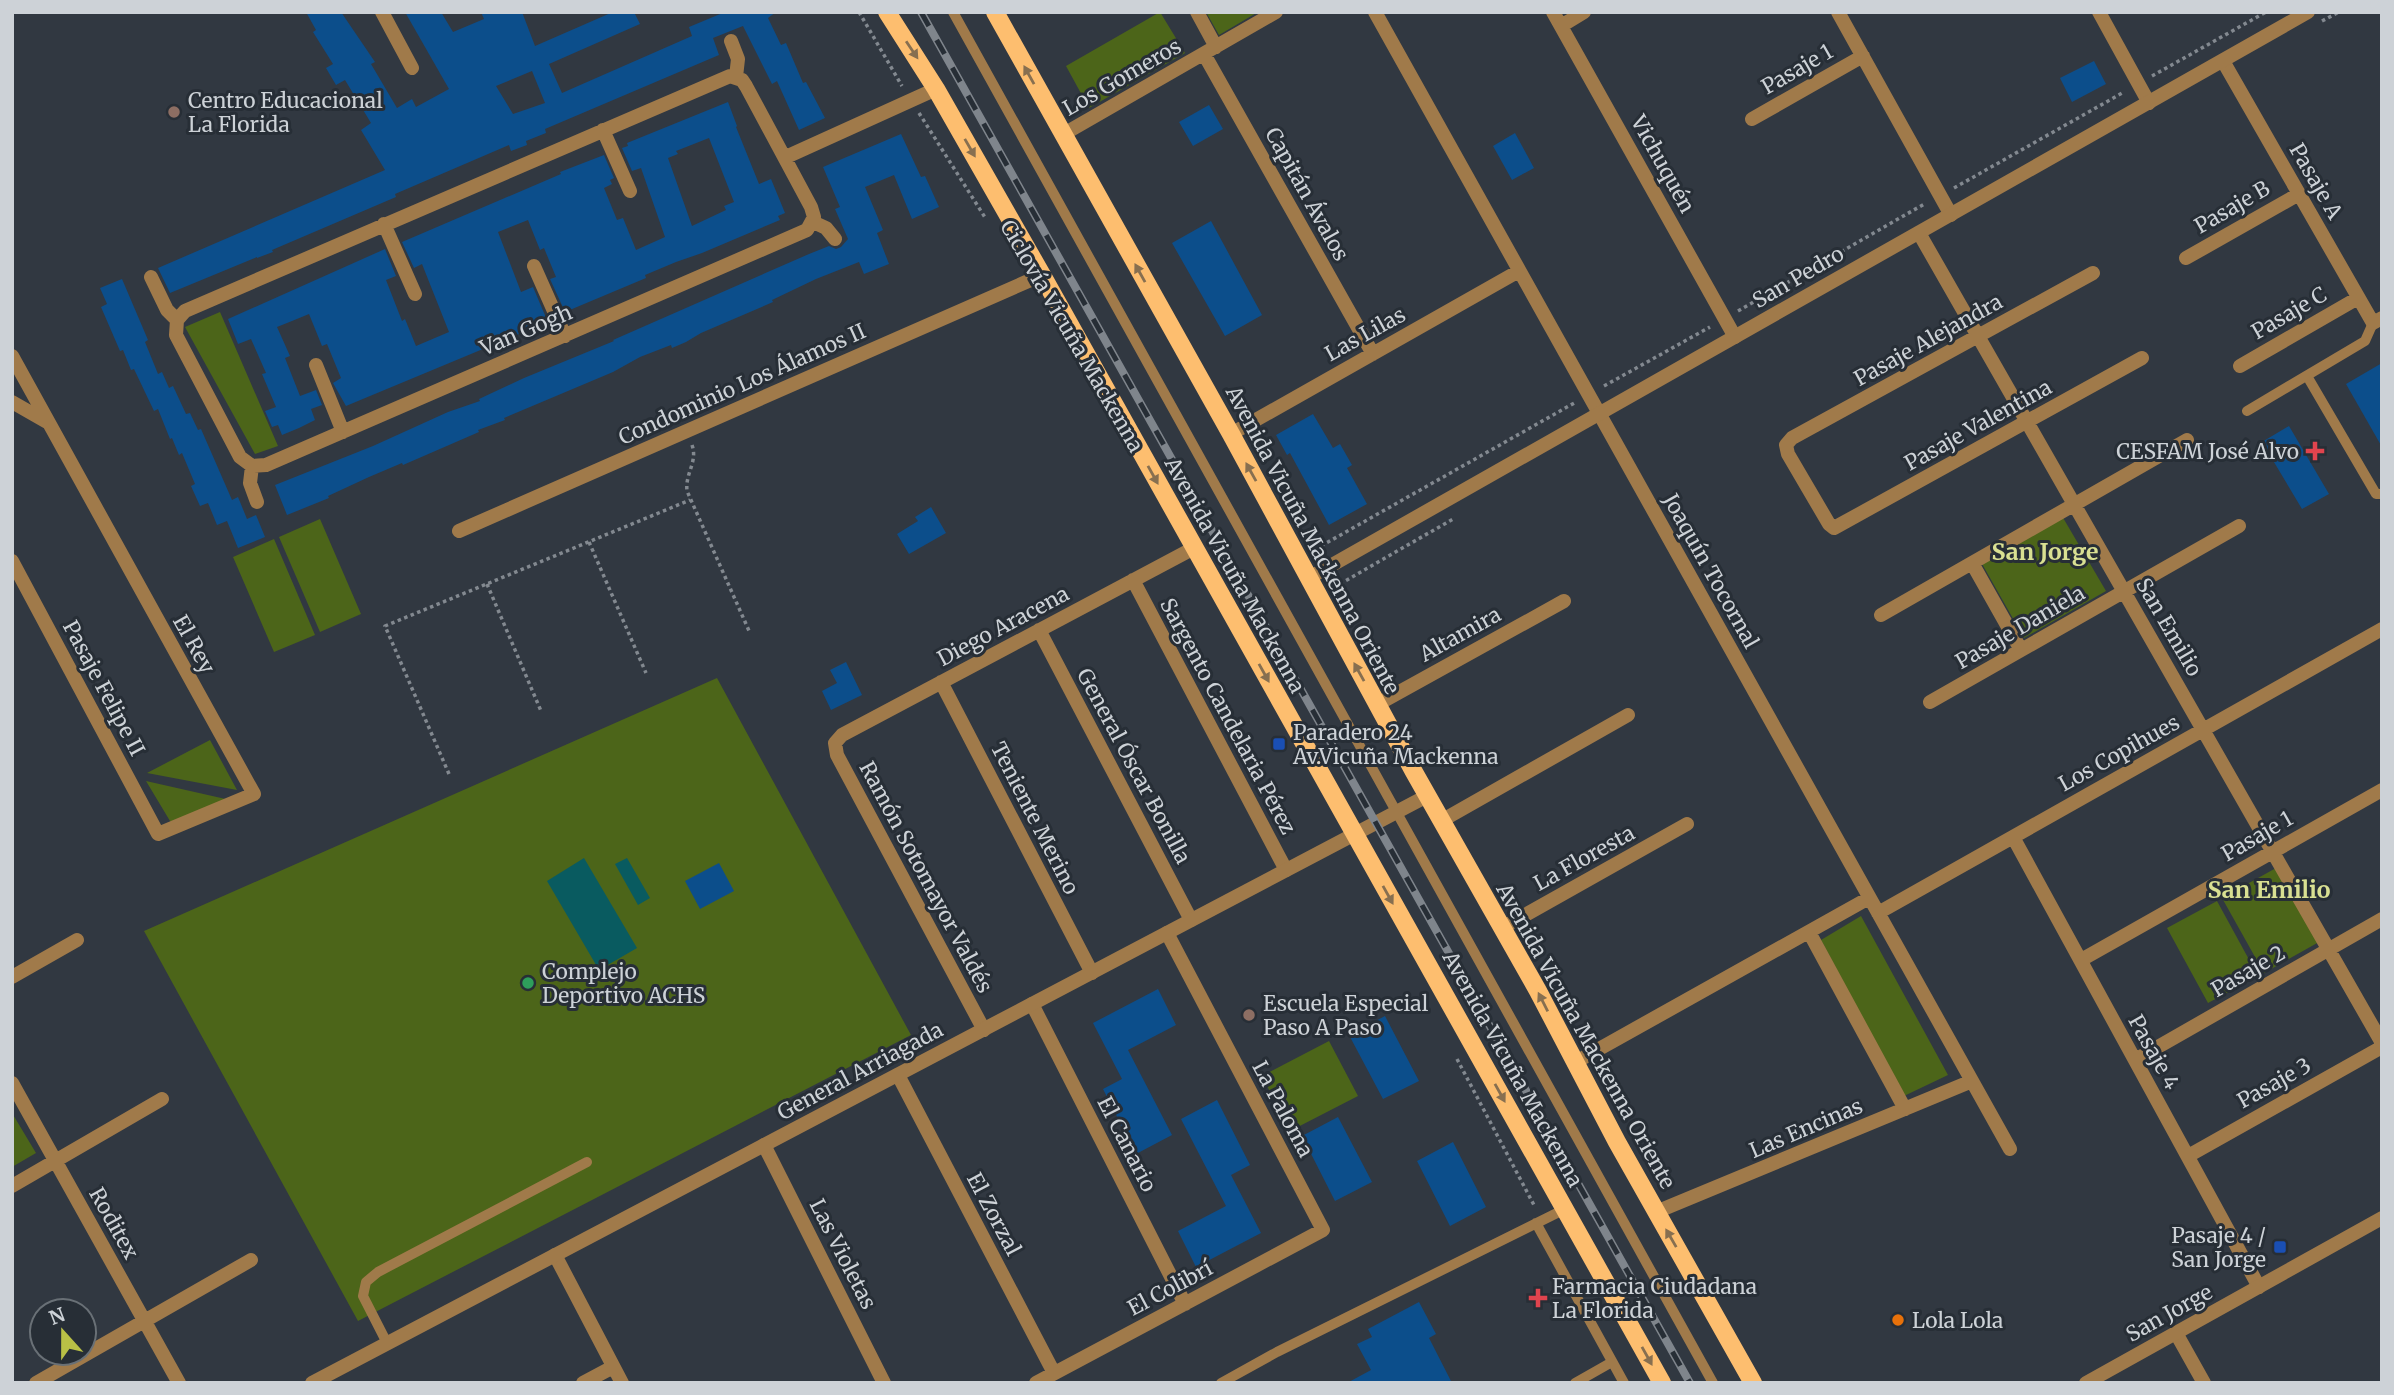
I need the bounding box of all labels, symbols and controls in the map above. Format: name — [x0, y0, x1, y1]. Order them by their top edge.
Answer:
street label: Los Gomeros — [1058, 32, 1186, 122]
street label: Pasaje 1 — [1756, 38, 1838, 100]
one-way arrow — [905, 41, 919, 59]
one-way arrow — [1023, 65, 1035, 84]
place label: Centro Educacional La Florida — [188, 87, 383, 138]
marker: Centro Educacional La Florida — [166, 104, 182, 120]
street label: Vichuquén — [1625, 110, 1701, 218]
street label: Capitán Ávalos — [1259, 122, 1356, 265]
one-way arrow — [964, 138, 976, 158]
street label: Pasaje A — [2283, 138, 2349, 224]
street label: Pasaje B — [2189, 175, 2275, 239]
street label: Ciclovía Vicuña Mackenna — [994, 215, 1150, 457]
street label: San Pedro — [1747, 240, 1849, 314]
one-way arrow — [1134, 264, 1146, 283]
street label: Pasaje C — [2247, 281, 2331, 345]
street label: Pasaje Alejandra — [1849, 288, 2007, 392]
street label: Van Gogh — [475, 299, 576, 362]
street label: Las Lilas — [1320, 301, 1410, 367]
street label: Condominio Los Álamos II — [614, 316, 870, 451]
street label: Pasaje Valentina — [1900, 373, 2056, 477]
street label: Avenida Vicuña Mackenna Oriente — [1221, 382, 1405, 698]
place label: CESFAM José Alvo — [2116, 438, 2299, 465]
marker: CESFAM José Alvo — [2305, 441, 2325, 461]
street label: Avenida Vicuña Mackenna — [1160, 453, 1310, 697]
one-way arrow — [1245, 462, 1257, 481]
one-way arrow — [1147, 465, 1159, 484]
street label: Joaquín Tocornal — [1657, 488, 1765, 654]
district label: San Jorge — [1991, 537, 2099, 566]
street label: San Emilio — [2130, 573, 2208, 681]
street label: Pasaje Daniela — [1950, 579, 2090, 675]
street label: Diego Aracena — [933, 580, 1073, 672]
street label: Sargento Candelaria Pérez — [1154, 593, 1302, 839]
street label: Altamira — [1414, 601, 1505, 668]
street label: El Rey — [167, 610, 221, 679]
street label: Pasaje Felipe II — [57, 616, 151, 760]
one-way arrow — [1353, 662, 1365, 682]
street label: General Óscar Bonilla — [1071, 664, 1197, 868]
one-way arrow — [1258, 664, 1270, 683]
street label: Los Copihues — [2054, 709, 2184, 797]
place label: Paradero 24 Av.Vicuña Mackenna — [1292, 719, 1499, 770]
marker: Paradero 24 Av.Vicuña Mackenna — [1271, 736, 1287, 752]
street label: Teniente Merino — [985, 737, 1085, 899]
street label: Ramón Sotomayor Valdés — [853, 757, 999, 997]
street label: Pasaje 1 — [2216, 805, 2298, 867]
street label: La Floresta — [1529, 819, 1639, 897]
district label: San Emilio — [2208, 875, 2331, 904]
street label: Avenida Vicuña Mackenna Oriente — [1491, 879, 1681, 1193]
one-way arrow — [1382, 885, 1394, 904]
street label: Pasaje 2 — [2206, 939, 2290, 1003]
street label: Avenida Vicuña Mackenna — [1438, 947, 1588, 1191]
place label: Complejo Deportivo ACHS — [542, 958, 705, 1009]
marker: Complejo Deportivo ACHS — [520, 975, 536, 991]
place label: Escuela Especial Paso A Paso — [1263, 990, 1429, 1041]
one-way arrow — [1538, 992, 1549, 1012]
marker: Escuela Especial Paso A Paso — [1241, 1007, 1257, 1023]
street label: Pasaje 4 — [2122, 1010, 2186, 1094]
street label: General Arriagada — [773, 1016, 947, 1126]
street label: Pasaje 3 — [2232, 1052, 2316, 1114]
street label: La Paloma — [1246, 1056, 1320, 1162]
one-way arrow — [1494, 1083, 1506, 1102]
street label: El Canario — [1091, 1092, 1163, 1196]
street label: Las Encinas — [1745, 1092, 1867, 1164]
street label: El Zorzal — [961, 1168, 1027, 1261]
street label: Roditex — [83, 1182, 145, 1264]
street label: Las Violetas — [804, 1194, 882, 1314]
place label: Pasaje 4 / San Jorge — [2171, 1222, 2266, 1273]
one-way arrow — [1665, 1229, 1677, 1248]
marker: Pasaje 4 / San Jorge — [2272, 1239, 2288, 1255]
street label: El Colibrí — [1123, 1254, 1218, 1322]
place label: Farmacia Ciudadana La Florida — [1552, 1273, 1757, 1324]
street label: San Jorge — [2121, 1278, 2217, 1348]
marker: Farmacia Ciudadana La Florida — [1530, 1290, 1546, 1306]
north arrow — [28, 1297, 98, 1367]
text: N — [46, 1302, 68, 1330]
place label: Lola Lola — [1912, 1307, 2003, 1334]
marker: Lola Lola — [1890, 1312, 1906, 1328]
one-way arrow — [1640, 1346, 1652, 1366]

